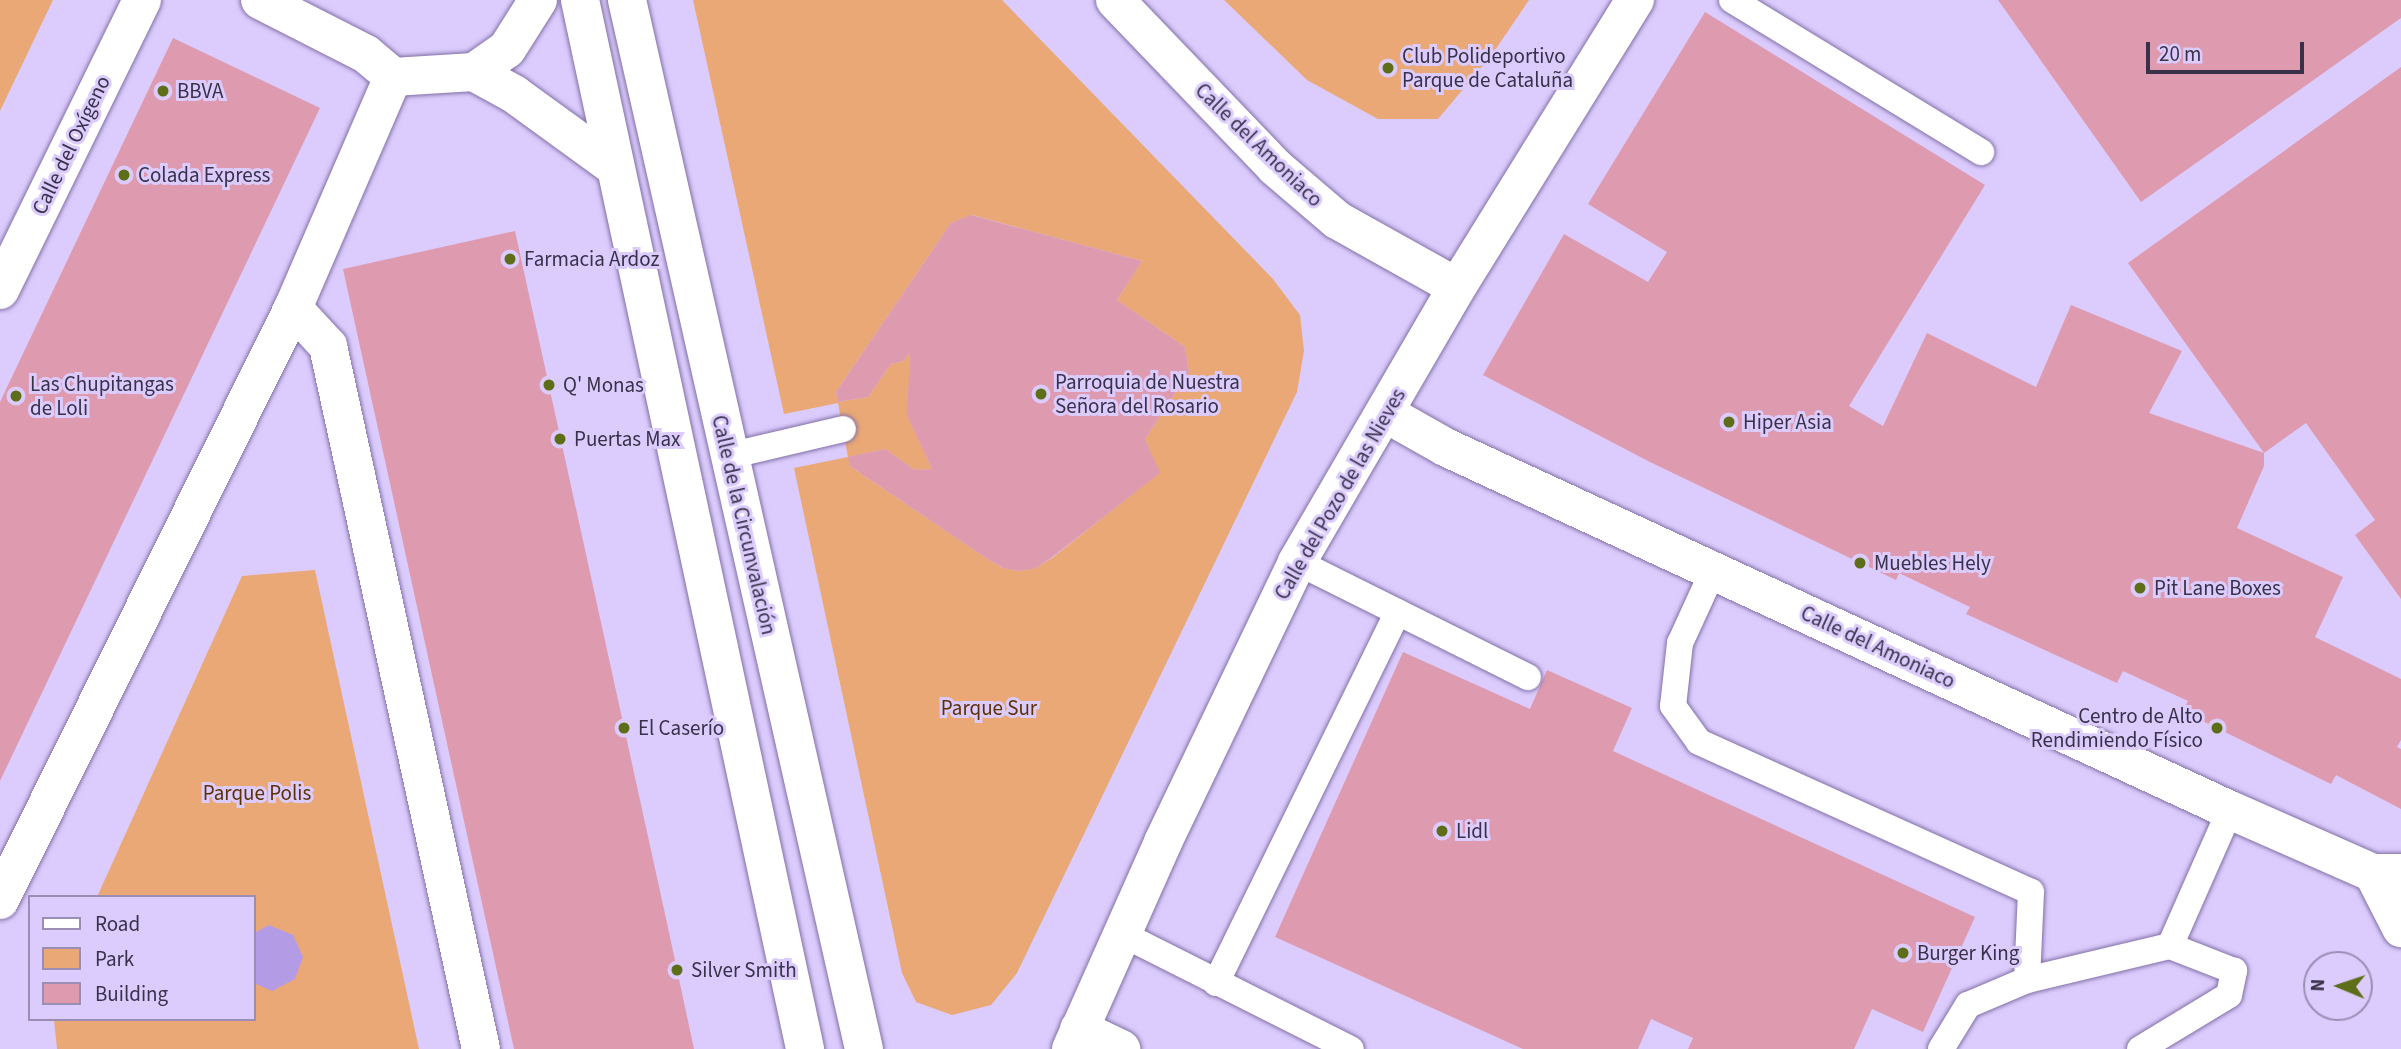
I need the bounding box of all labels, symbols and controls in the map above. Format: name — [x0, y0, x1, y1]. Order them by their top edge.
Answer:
scale bar — [2149, 28, 2306, 72]
text: 20 m — [2159, 39, 2201, 69]
place label: Club Polideportivo Parque de Cataluña — [1402, 43, 1573, 93]
marker: Club Polideportivo Parque de Cataluña — [1380, 60, 1396, 76]
street label: Calle del Oxígeno — [27, 71, 115, 219]
place label: BBVA — [177, 78, 224, 104]
street label: Calle del Amoniaco — [1190, 78, 1328, 212]
marker: BBVA — [155, 83, 171, 99]
place label: Colada Express — [138, 162, 270, 188]
marker: Colada Express — [116, 167, 132, 183]
place label: Farmacia Ardoz — [524, 246, 659, 272]
marker: Farmacia Ardoz — [502, 251, 518, 267]
place label: Parroquia de Nuestra Señora del Rosario — [1055, 369, 1240, 419]
place label: Las Chupitangas de Loli — [30, 371, 174, 421]
place label: Q' Monas — [563, 372, 644, 398]
marker: Q' Monas — [541, 377, 557, 393]
street label: Calle del Pozo de las Nieves — [1269, 384, 1411, 604]
marker: Parroquia de Nuestra Señora del Rosario — [1033, 386, 1049, 402]
marker: Las Chupitangas de Loli — [8, 388, 24, 404]
place label: Hiper Asia — [1743, 409, 1832, 435]
street label: Calle de la Circunvalación — [706, 413, 782, 637]
marker: Hiper Asia — [1721, 414, 1737, 430]
place label: Puertas Max — [574, 426, 680, 452]
marker: Puertas Max — [552, 431, 568, 447]
place label: Muebles Hely — [1874, 550, 1991, 576]
marker: Muebles Hely — [1852, 555, 1868, 571]
place label: Pit Lane Boxes — [2154, 575, 2281, 601]
marker: Pit Lane Boxes — [2132, 580, 2148, 596]
street label: Calle del Amoniaco — [1797, 600, 1959, 694]
park label: Parque Sur — [941, 695, 1037, 721]
place label: Centro de Alto Rendimiendo Físico — [2031, 703, 2203, 753]
place label: El Caserío — [638, 715, 724, 741]
marker: El Caserío — [616, 720, 632, 736]
marker: Centro de Alto Rendimiendo Físico — [2209, 720, 2225, 736]
park label: Parque Polis — [203, 780, 311, 806]
place label: Lidl — [1456, 818, 1488, 844]
marker: Lidl — [1434, 823, 1450, 839]
legend — [28, 895, 256, 1021]
text: Road — [95, 909, 140, 939]
place label: Burger King — [1917, 940, 2019, 966]
text: Park — [95, 944, 134, 974]
marker: Burger King — [1895, 945, 1911, 961]
north arrow — [2303, 951, 2373, 1021]
place label: Silver Smith — [691, 957, 797, 983]
marker: Silver Smith — [669, 962, 685, 978]
text: Building — [95, 979, 168, 1009]
text: N — [2305, 979, 2332, 992]

